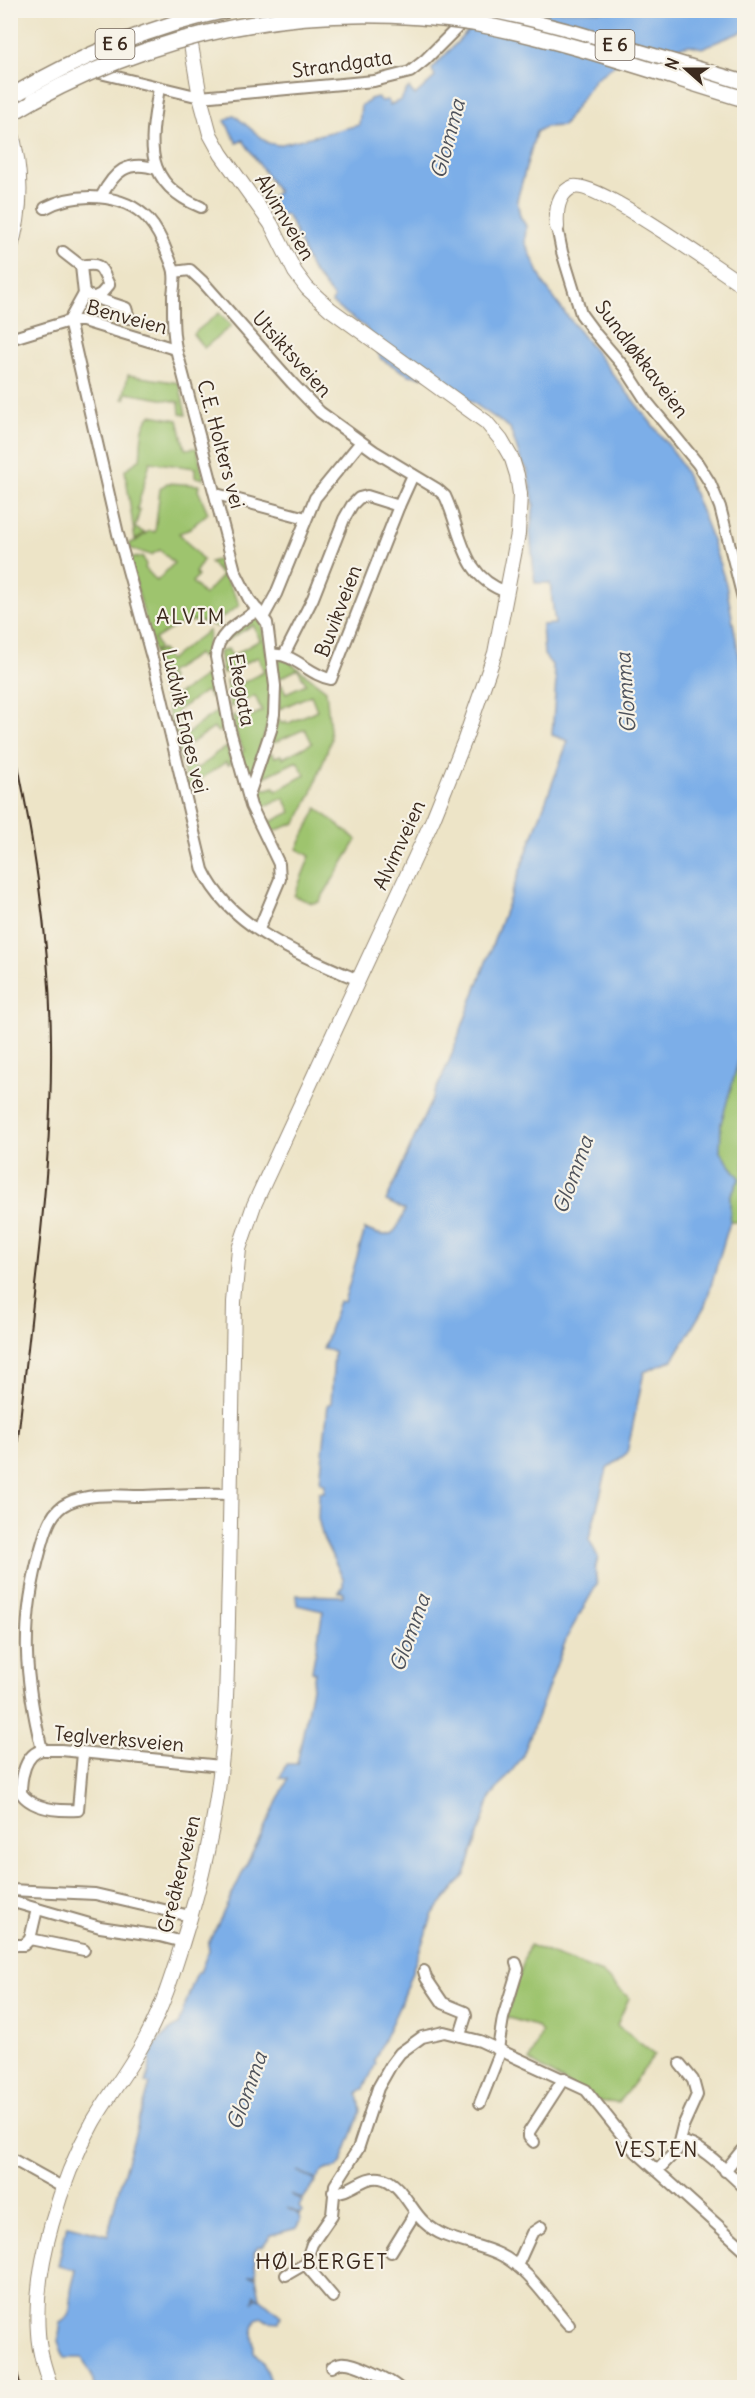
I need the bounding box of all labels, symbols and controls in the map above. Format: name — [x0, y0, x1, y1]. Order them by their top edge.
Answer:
road number: E 6 — [96, 29, 134, 59]
road number: E 6 — [596, 30, 634, 60]
north arrow — [656, 39, 716, 99]
street label: Strandgata — [290, 44, 394, 83]
text: N — [661, 55, 683, 72]
water label: Glomma — [424, 96, 471, 181]
street label: Alvimveien — [250, 169, 321, 264]
street label: Benveien — [84, 294, 170, 339]
street label: Sundløkkaveien — [590, 295, 695, 422]
street label: Utsiktsveien — [247, 305, 338, 402]
street label: C.E. Holters vei — [192, 377, 251, 511]
street label: Buvikveien — [309, 561, 366, 660]
district label: ALVIM — [156, 603, 226, 630]
street label: Ludvik Enges vei — [157, 646, 214, 795]
water label: Glomma — [609, 651, 642, 734]
street label: Ekegata — [224, 652, 261, 728]
street label: Alvimveien — [367, 796, 430, 894]
water label: Glomma — [546, 1131, 599, 1217]
water label: Glomma — [383, 1589, 436, 1675]
street label: Teglverksveien — [53, 1720, 185, 1757]
street label: Greåkerveien — [152, 1812, 205, 1935]
water label: Glomma — [220, 2047, 273, 2133]
district label: VESTEN — [615, 2136, 699, 2163]
district label: HØLBERGET — [255, 2248, 389, 2275]

